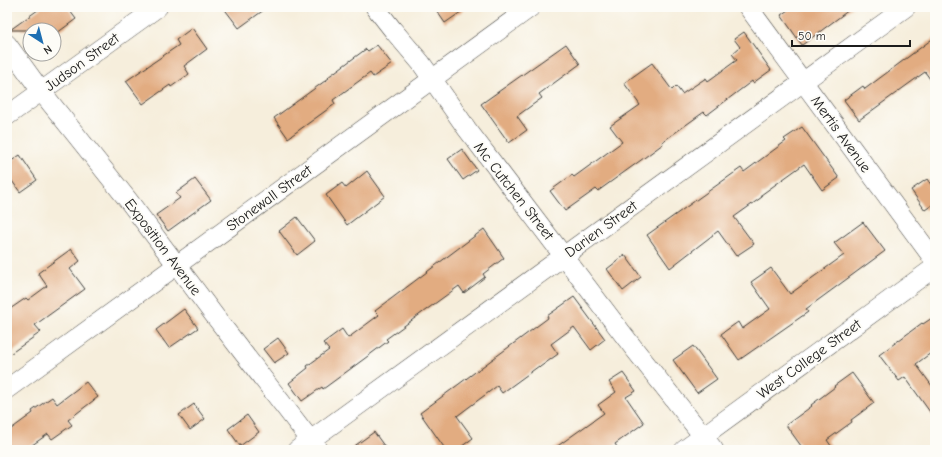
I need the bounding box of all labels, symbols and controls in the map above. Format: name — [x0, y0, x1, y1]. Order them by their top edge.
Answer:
north arrow — [22, 22, 62, 62]
scale bar — [792, 22, 910, 48]
street label: Judson Street — [41, 29, 123, 95]
text: 50 m — [798, 29, 826, 43]
text: N — [41, 42, 54, 57]
street label: Mertis Avenue — [807, 92, 875, 176]
street label: Mc Cutchen Street — [470, 138, 558, 244]
street label: Stonewall Street — [223, 160, 316, 235]
street label: Exposition Avenue — [121, 195, 205, 299]
street label: Darien Street — [561, 196, 641, 261]
street label: West College Street — [753, 315, 865, 403]

